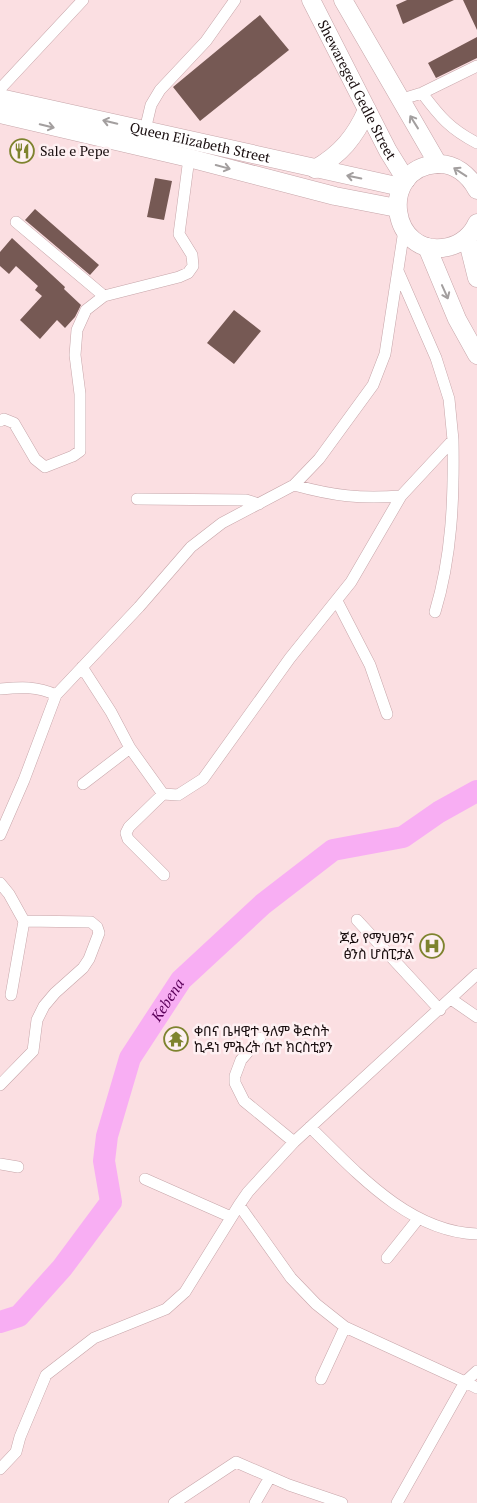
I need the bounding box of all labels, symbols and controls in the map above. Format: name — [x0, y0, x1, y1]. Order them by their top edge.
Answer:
street label: Shewareged Gedle Street — [314, 17, 402, 164]
one-way arrow — [408, 116, 418, 130]
one-way arrow — [102, 117, 118, 126]
street label: Queen Elizabeth Street — [128, 117, 273, 167]
one-way arrow — [39, 122, 55, 131]
restaurant icon: Sale e Pepe — [9, 138, 35, 164]
place label: Sale e Pepe — [40, 141, 110, 160]
one-way arrow — [214, 163, 230, 172]
one-way arrow — [454, 167, 468, 177]
one-way arrow — [346, 172, 362, 182]
one-way arrow — [440, 284, 450, 299]
place label: ጆይ የማህፀንና ፅንስ ሆስፒታል — [340, 928, 415, 963]
hospital icon: ጆይ የማህፀንና ፅንስ ሆስፒታል — [419, 933, 445, 959]
water label: Kebena — [145, 974, 188, 1025]
place label: ቀበና ቤዛዊተ ዓለም ቅድስት ኪዳነ ምሕረት ቤተ ክርስቲያን — [194, 1021, 333, 1056]
temple icon: ቀበና ቤዛዊተ ዓለም ቅድስት ኪዳነ ምሕረት ቤተ ክርስቲያን — [163, 1026, 189, 1052]

